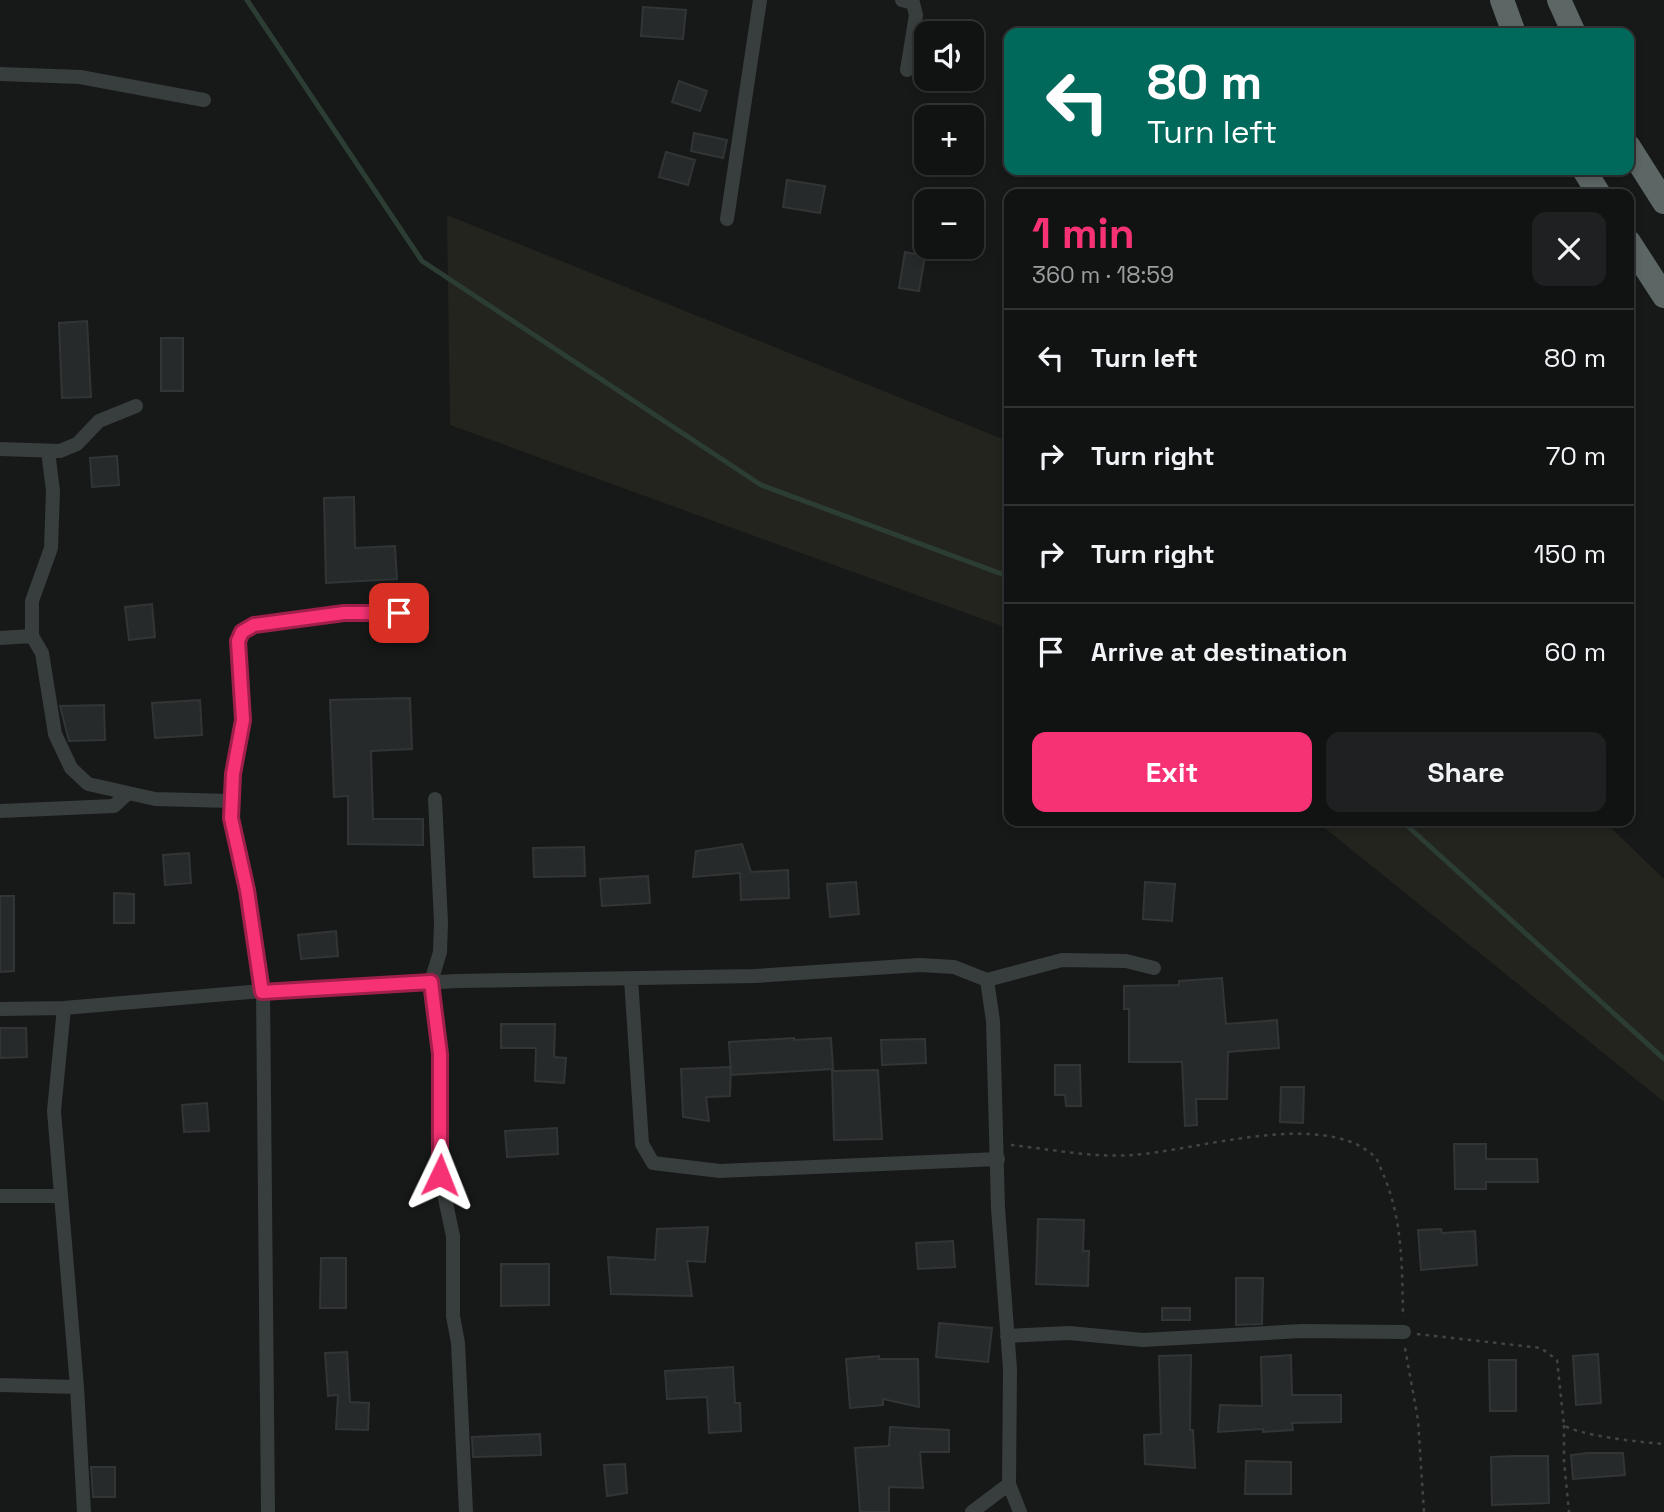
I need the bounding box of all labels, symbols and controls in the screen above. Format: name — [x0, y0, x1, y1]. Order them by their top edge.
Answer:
map controls — [914, 21, 984, 259]
button: sound — [914, 21, 984, 91]
text: 80 m — [1147, 51, 1262, 113]
icon: left — [1032, 56, 1123, 147]
button: + — [914, 105, 984, 175]
text: Turn left — [1147, 112, 1277, 152]
button: − — [914, 189, 984, 259]
text: 1 min — [1032, 207, 1135, 260]
button: close — [1532, 212, 1606, 286]
text: 360 m · 18:59 — [1032, 260, 1174, 290]
icon: left — [1032, 339, 1070, 377]
text: Turn left — [1091, 341, 1198, 375]
text: 80 m — [1544, 341, 1606, 375]
icon: right — [1032, 437, 1070, 475]
text: Turn right — [1091, 439, 1215, 473]
text: 70 m — [1546, 439, 1606, 473]
icon: right — [1032, 535, 1070, 573]
text: Turn right — [1091, 537, 1215, 571]
text: 150 m — [1534, 537, 1606, 571]
pin — [369, 583, 429, 643]
icon: arrive — [380, 594, 418, 632]
icon: arrive — [1032, 633, 1070, 671]
text: Arrive at destination — [1091, 635, 1348, 669]
text: 60 m — [1544, 635, 1606, 669]
button: Exit — [1032, 732, 1312, 812]
button: Share — [1326, 732, 1606, 812]
position arrow — [403, 1138, 477, 1212]

